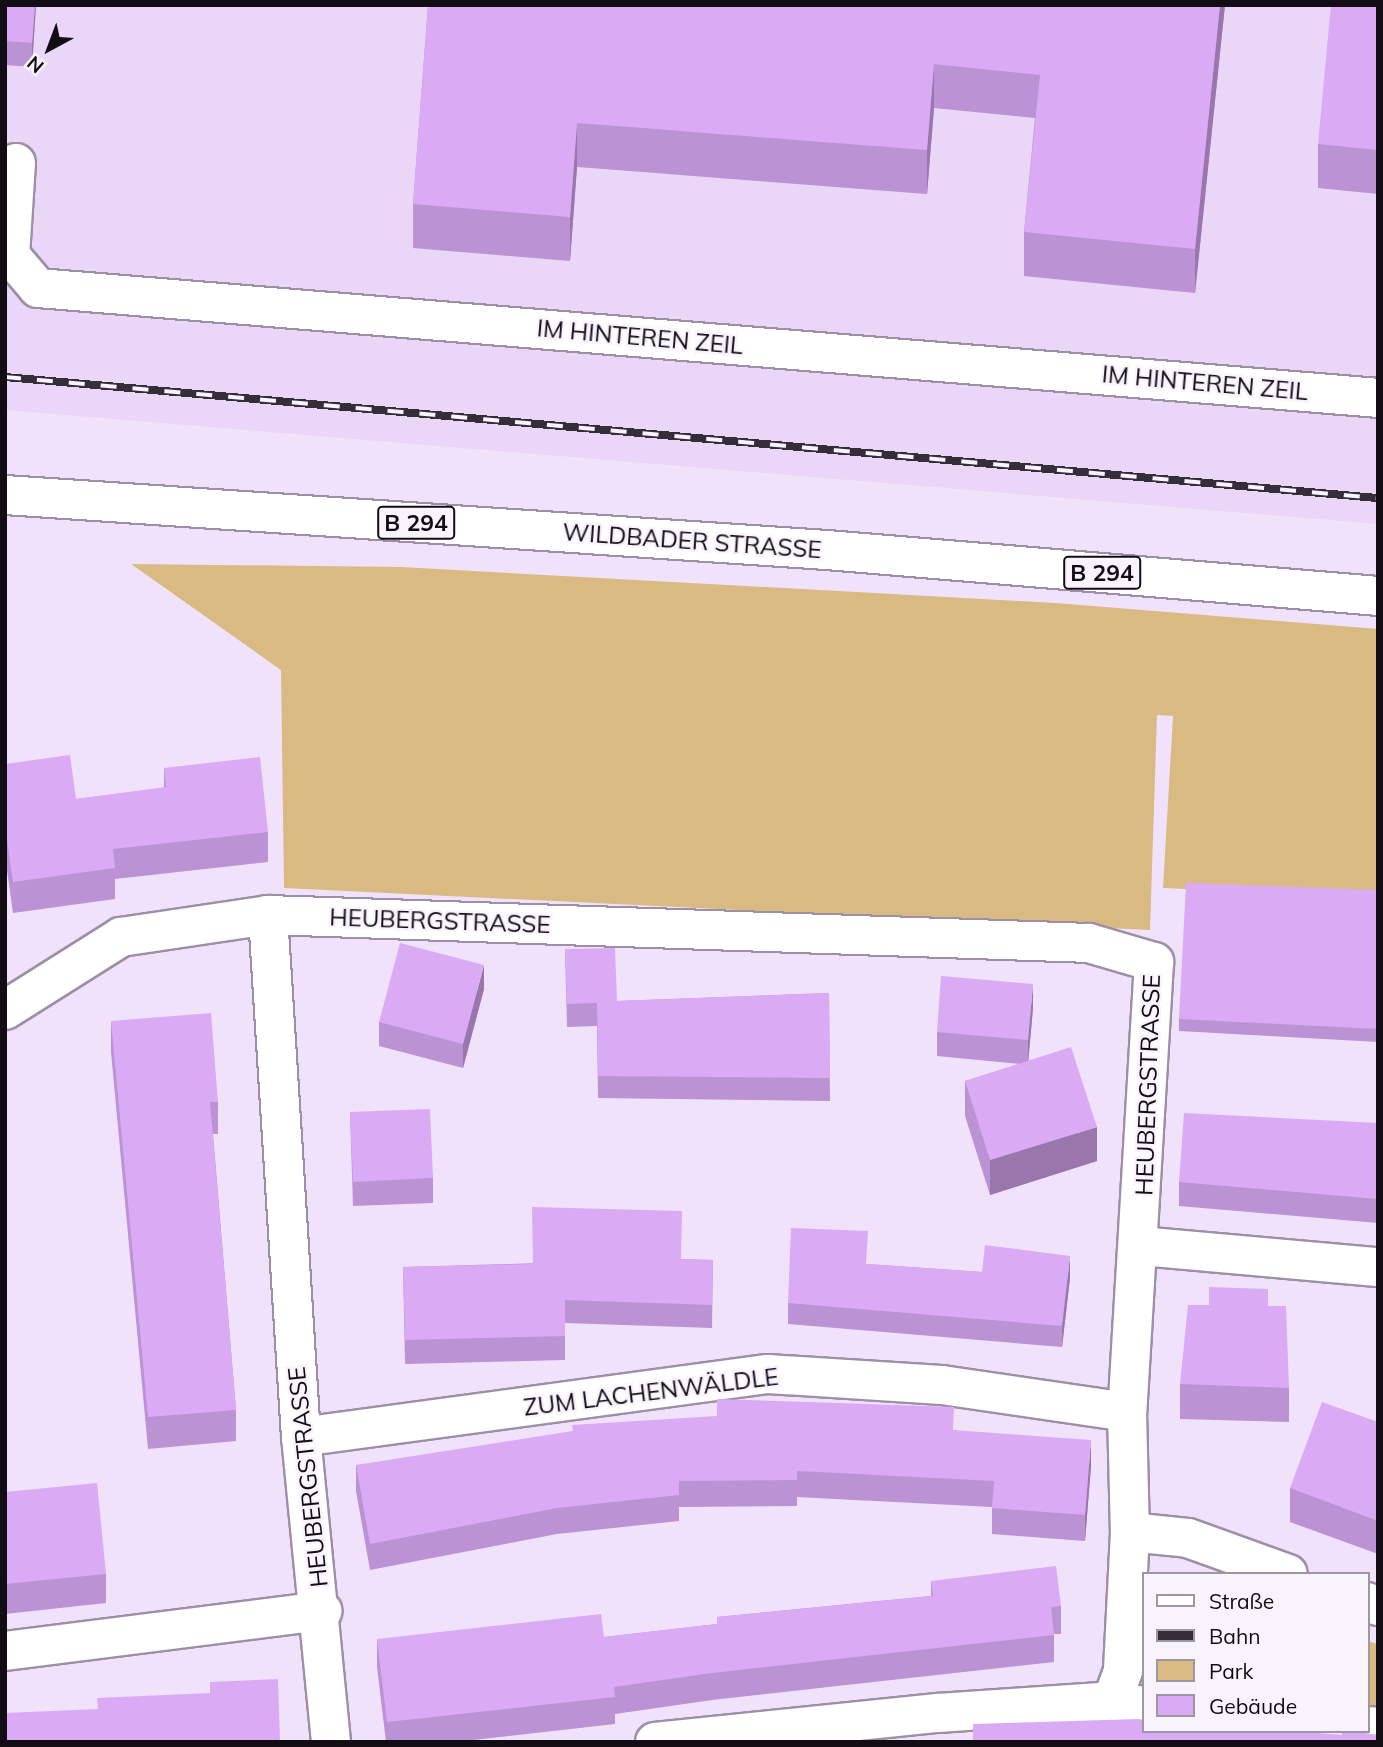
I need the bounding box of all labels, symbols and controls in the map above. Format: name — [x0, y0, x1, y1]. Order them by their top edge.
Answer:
north arrow — [14, 14, 84, 84]
text: N — [22, 51, 49, 79]
street label: IM HINTEREN ZEIL — [536, 314, 744, 360]
street label: IM HINTEREN ZEIL — [1101, 360, 1309, 406]
road number: B 294 — [376, 503, 456, 542]
street label: WILDBADER STRASSE — [562, 518, 822, 564]
road number: B 294 — [1062, 554, 1142, 593]
street label: HEUBERGSTRASSE — [329, 903, 551, 939]
street label: HEUBERGSTRASSE — [1130, 974, 1166, 1196]
street label: ZUM LACHENWÄLDLE — [522, 1362, 780, 1422]
street label: HEUBERGSTRASSE — [282, 1365, 334, 1589]
legend — [1142, 1572, 1369, 1733]
text: Straße — [1209, 1588, 1274, 1614]
text: Bahn — [1209, 1623, 1261, 1649]
text: Park — [1209, 1658, 1253, 1684]
text: Gebäude — [1209, 1693, 1297, 1719]

